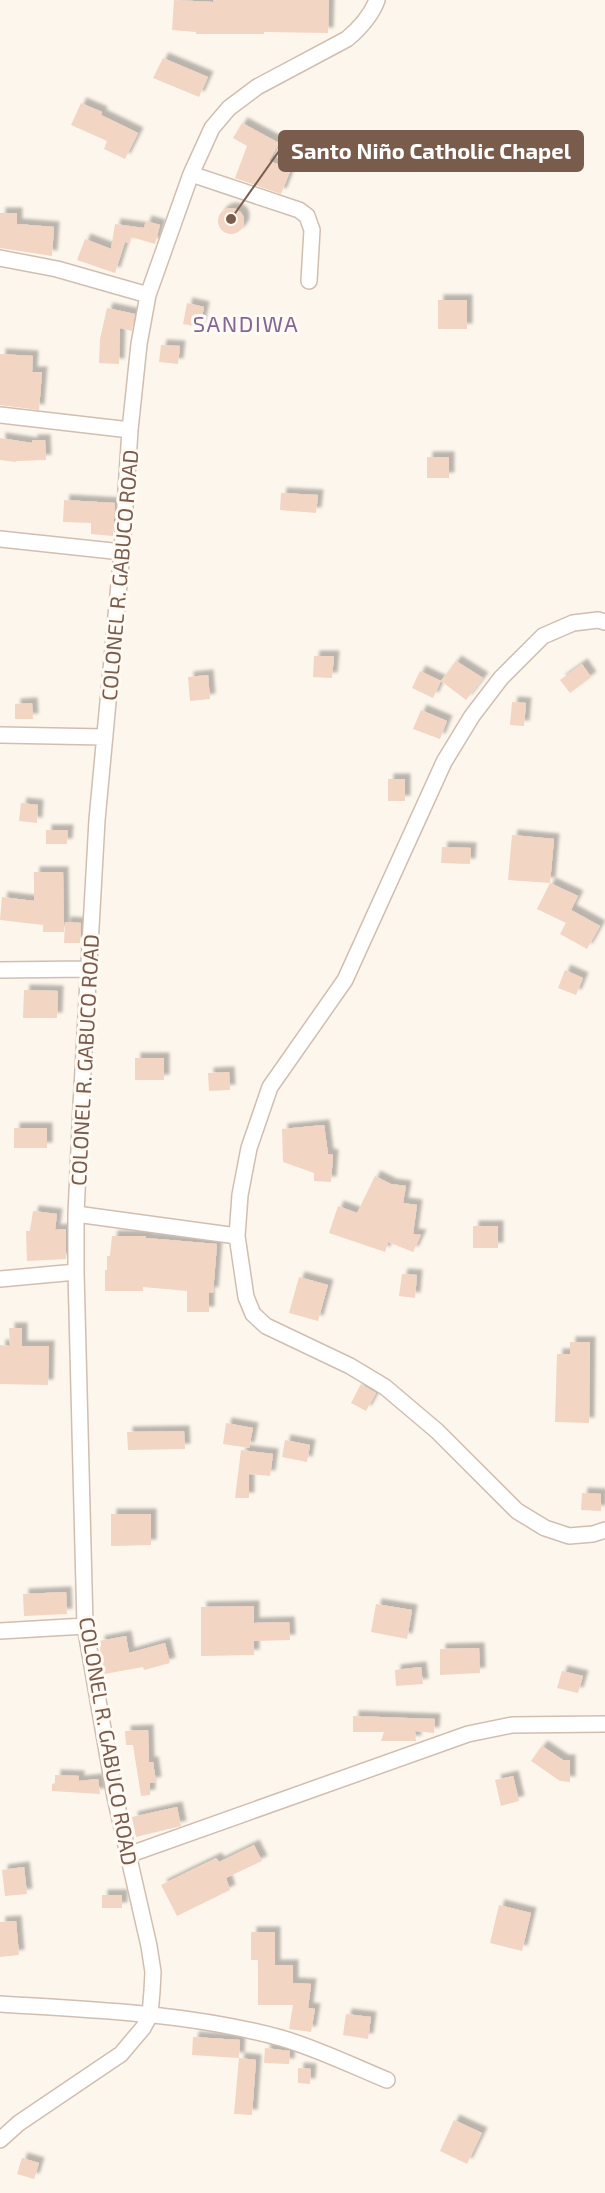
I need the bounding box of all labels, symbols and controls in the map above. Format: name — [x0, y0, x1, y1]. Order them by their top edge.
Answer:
callout: Santo Niño Catholic Chapel — [279, 131, 583, 171]
text: Santo Niño Catholic Chapel — [291, 137, 572, 163]
district label: SANDIWA — [193, 310, 299, 336]
street label: COLONEL R. GABUCO ROAD — [96, 448, 142, 702]
street label: COLONEL R. GABUCO ROAD — [65, 934, 103, 1186]
street label: COLONEL R. GABUCO ROAD — [75, 1615, 143, 1867]

